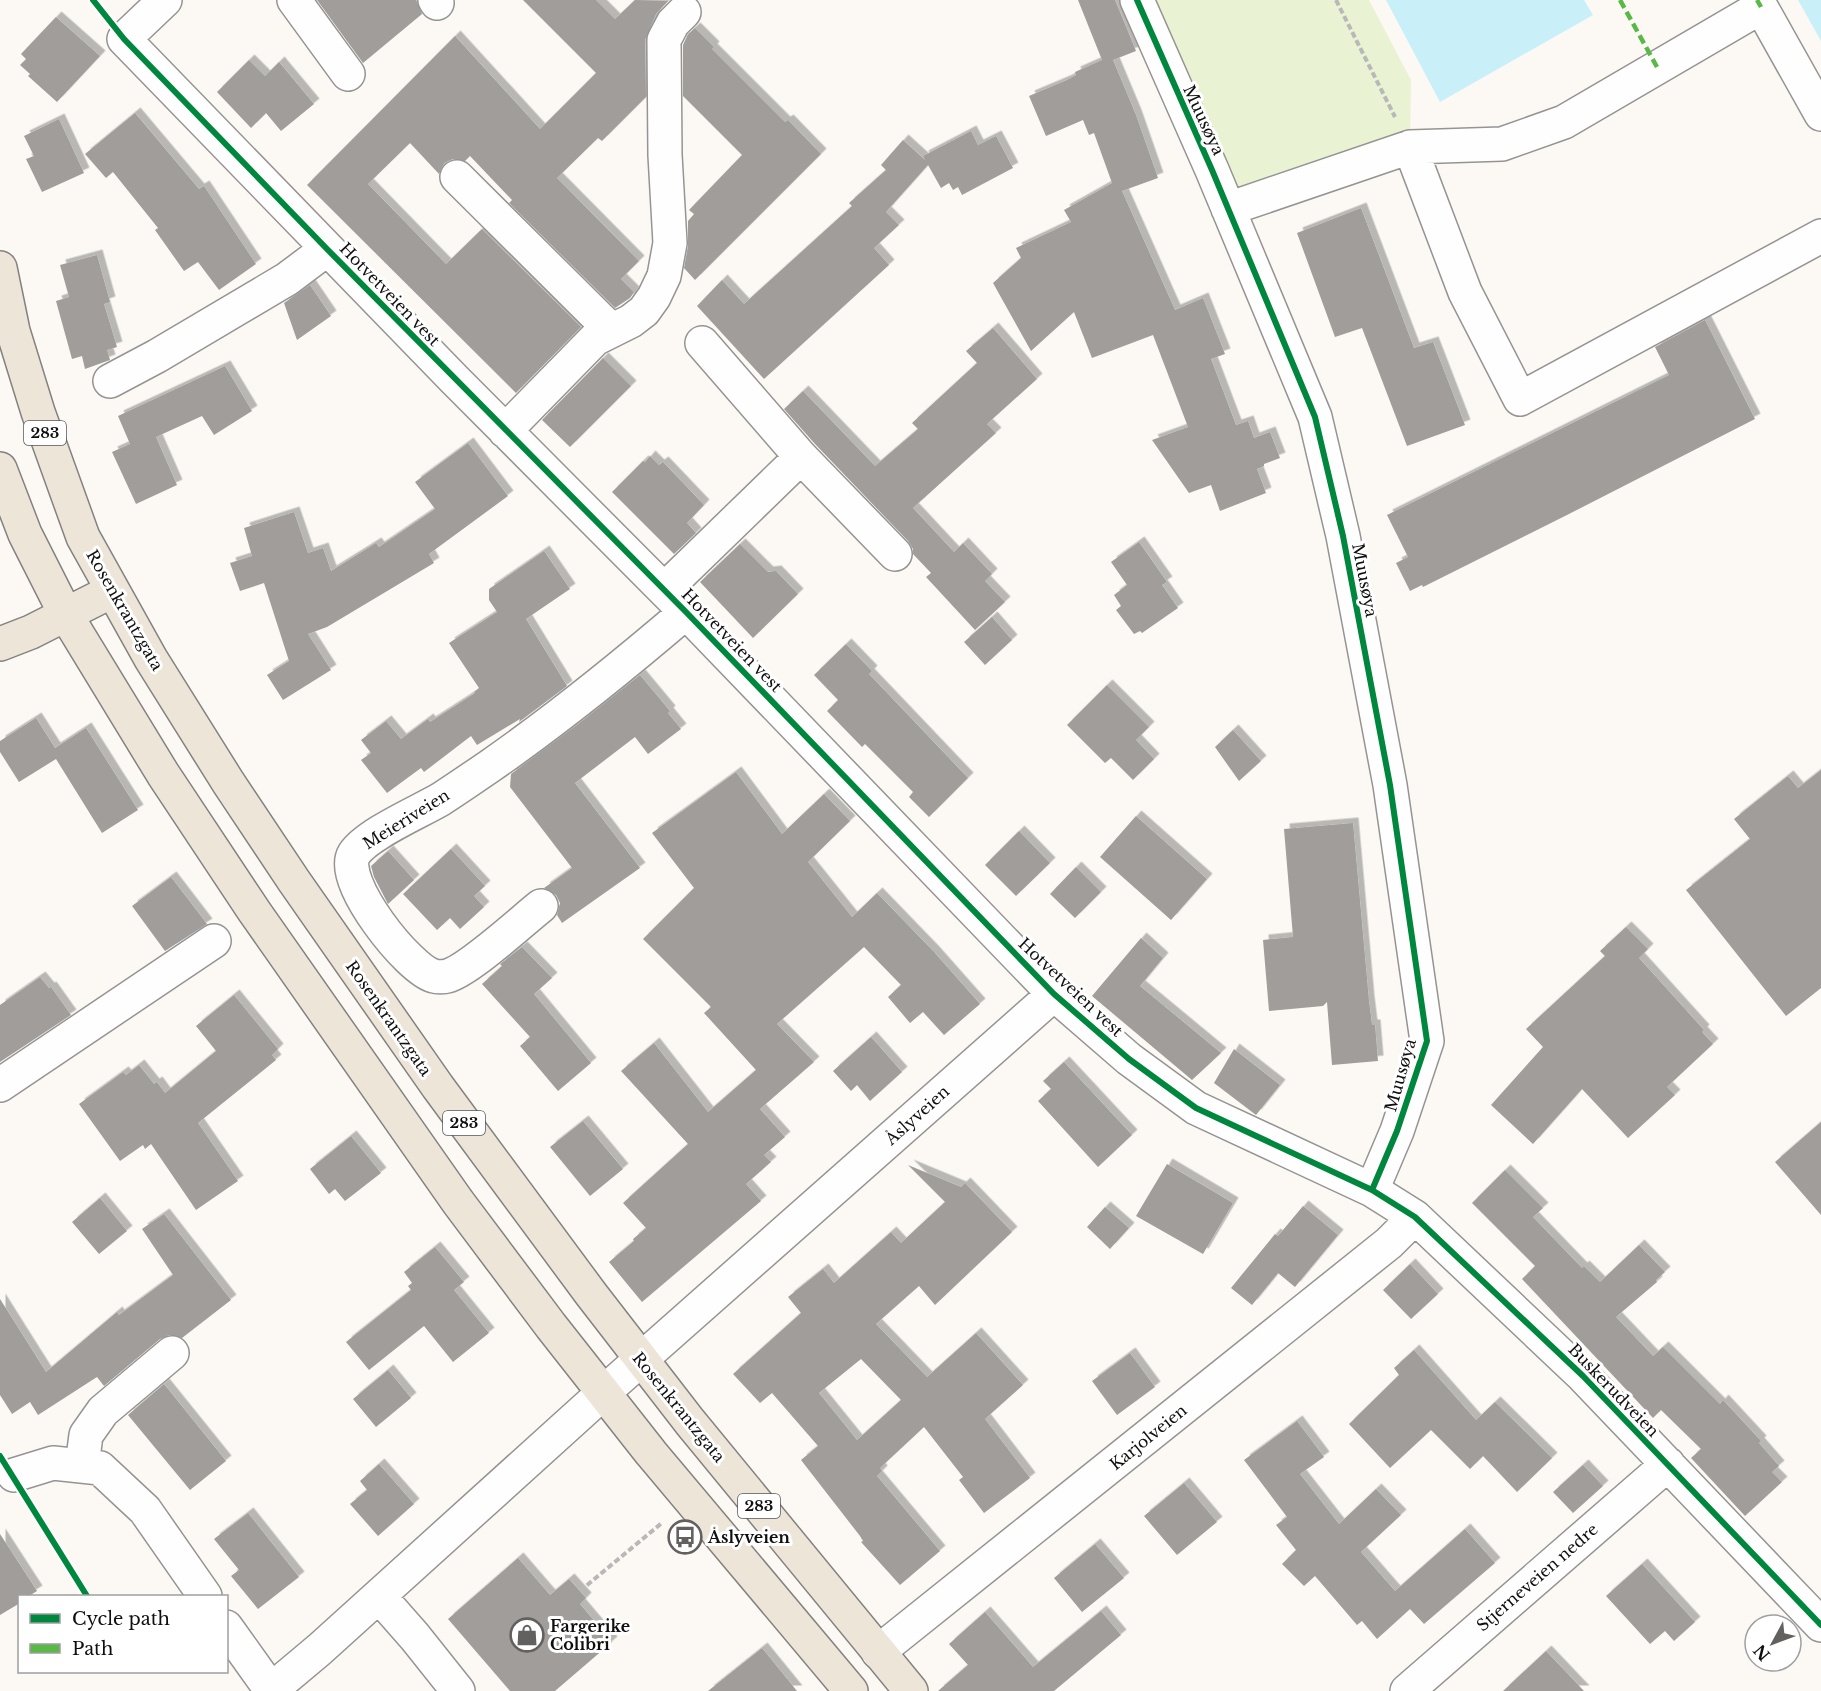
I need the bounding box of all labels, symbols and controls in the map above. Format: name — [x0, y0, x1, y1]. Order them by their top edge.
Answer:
street label: Muusøya — [1179, 82, 1229, 158]
street label: Hotvetveien vest — [336, 238, 444, 350]
road number: 283 — [24, 421, 66, 445]
street label: Muusøya — [1348, 541, 1382, 619]
street label: Rosenkrantzgata — [82, 546, 168, 674]
street label: Hotvetveien vest — [678, 584, 786, 696]
street label: Meieriveien — [359, 785, 453, 853]
street label: Hotvetveien vest — [1015, 933, 1127, 1041]
street label: Rosenkrantzgata — [342, 957, 436, 1080]
street label: Muusøya — [1380, 1036, 1420, 1114]
street label: Åslyveien — [880, 1081, 953, 1150]
road number: 283 — [443, 1111, 485, 1135]
street label: Buskerudveien — [1564, 1339, 1664, 1441]
street label: Rosenkrantzgata — [628, 1348, 730, 1466]
street label: Karjolveien — [1105, 1400, 1191, 1474]
road number: 283 — [738, 1494, 780, 1518]
bus stop icon: Åslyveien — [667, 1519, 703, 1555]
street label: Stjerneveien nedre — [1472, 1519, 1602, 1635]
place label: Åslyveien — [707, 1527, 790, 1547]
legend — [18, 1595, 228, 1673]
text: Cycle path — [72, 1608, 170, 1630]
north arrow — [1743, 1613, 1803, 1673]
place label: Fargerike Colibri — [550, 1616, 630, 1654]
shop icon: Fargerike Colibri — [509, 1617, 545, 1653]
text: Path — [72, 1638, 113, 1660]
text: N — [1749, 1641, 1774, 1665]

